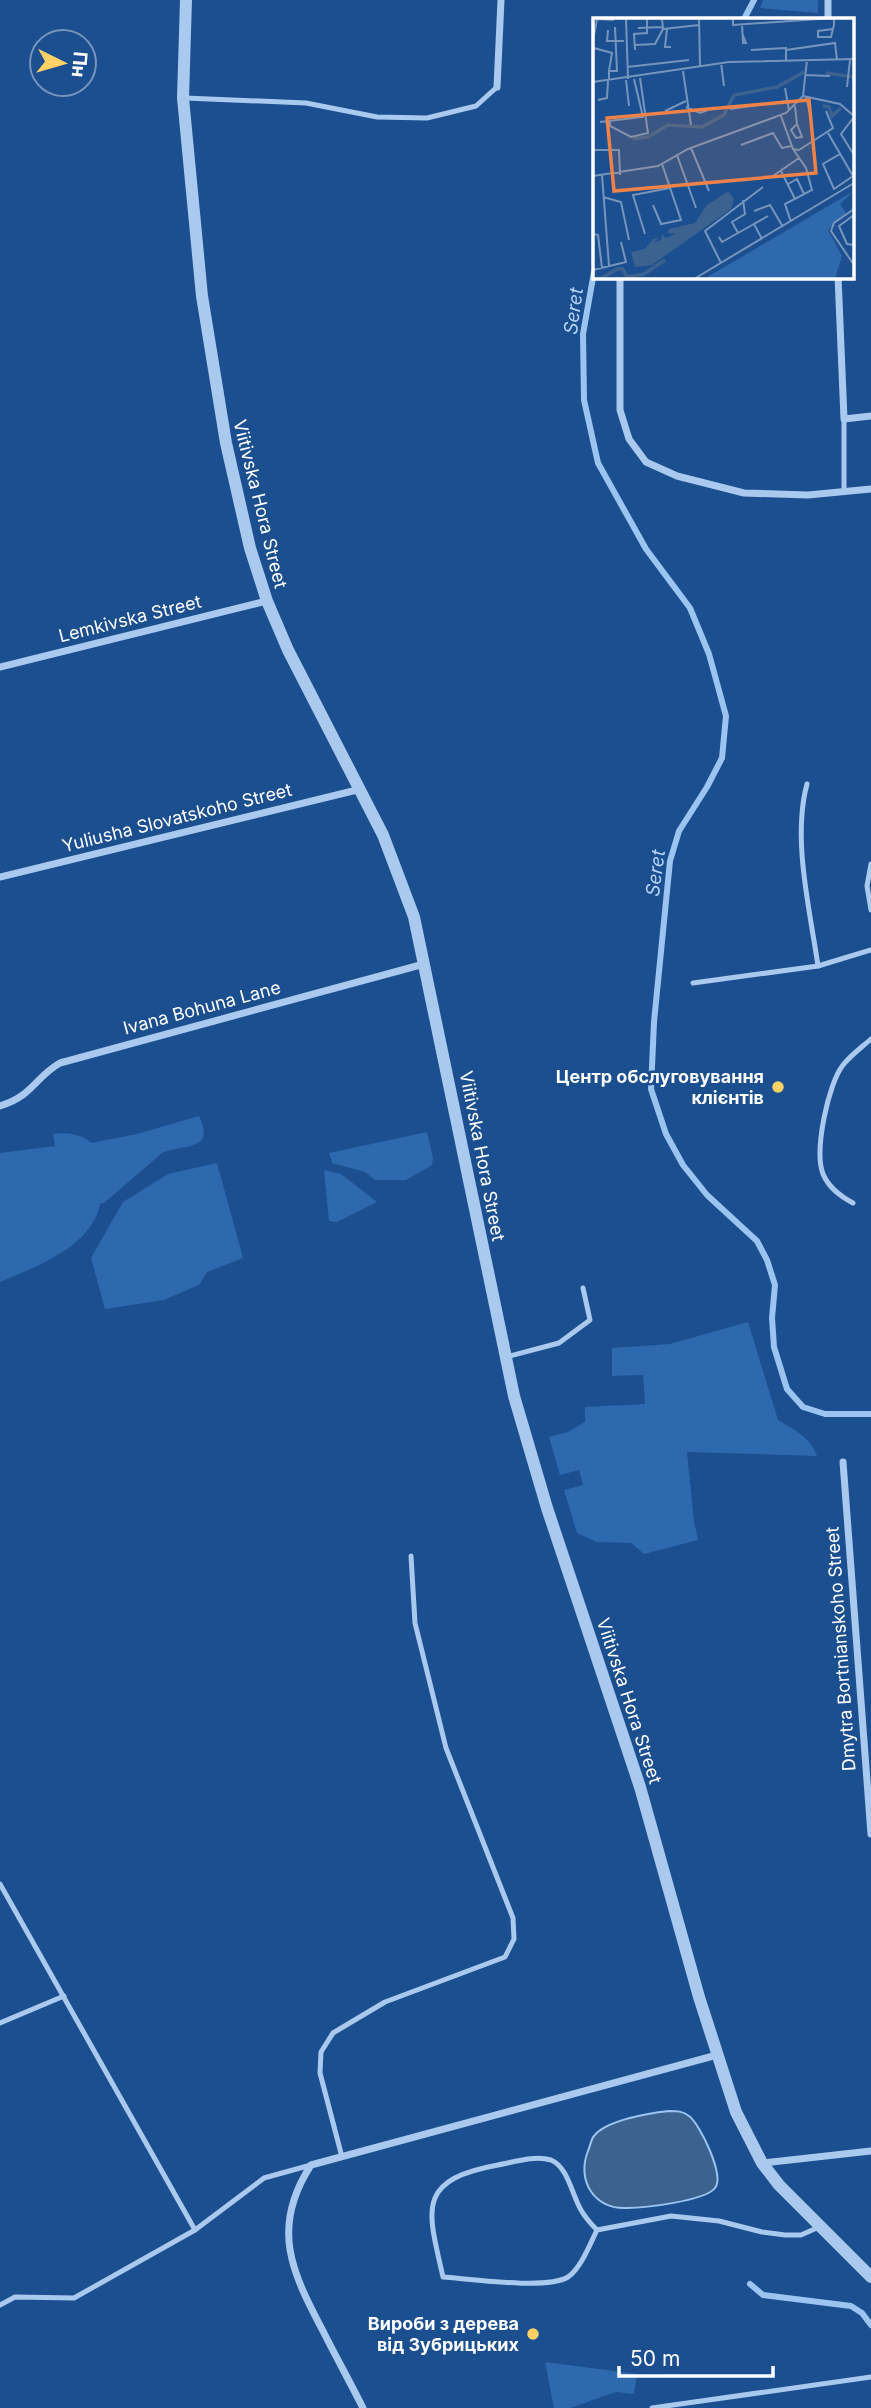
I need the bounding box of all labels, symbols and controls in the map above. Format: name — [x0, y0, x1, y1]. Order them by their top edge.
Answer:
inset map — [593, 18, 854, 278]
north arrow — [28, 28, 98, 98]
text: Пн — [67, 50, 92, 78]
water label: Seret — [559, 285, 588, 336]
street label: Viitivska Hora Street — [229, 417, 292, 590]
street label: Lemkivska Street — [56, 591, 203, 646]
street label: Yuliusha Slovatskoho Street — [60, 779, 294, 856]
water label: Seret — [641, 847, 670, 898]
street label: Ivana Bohuna Lane — [121, 976, 283, 1039]
place label: Центр обслуговування клієнтів — [556, 1066, 764, 1108]
street label: Viitivska Hora Street — [456, 1069, 509, 1243]
marker: Центр обслуговування клієнтів — [770, 1079, 786, 1095]
street label: Dmytra Bortnianskoho Street — [821, 1526, 860, 1772]
street label: Viitivska Hora Street — [593, 1615, 666, 1786]
place label: Вироби з дерева від Зубрицьких — [368, 2313, 520, 2355]
marker: Вироби з дерева від Зубрицьких — [525, 2326, 541, 2342]
scale bar — [619, 2334, 773, 2378]
text: 50 m — [630, 2346, 680, 2371]

